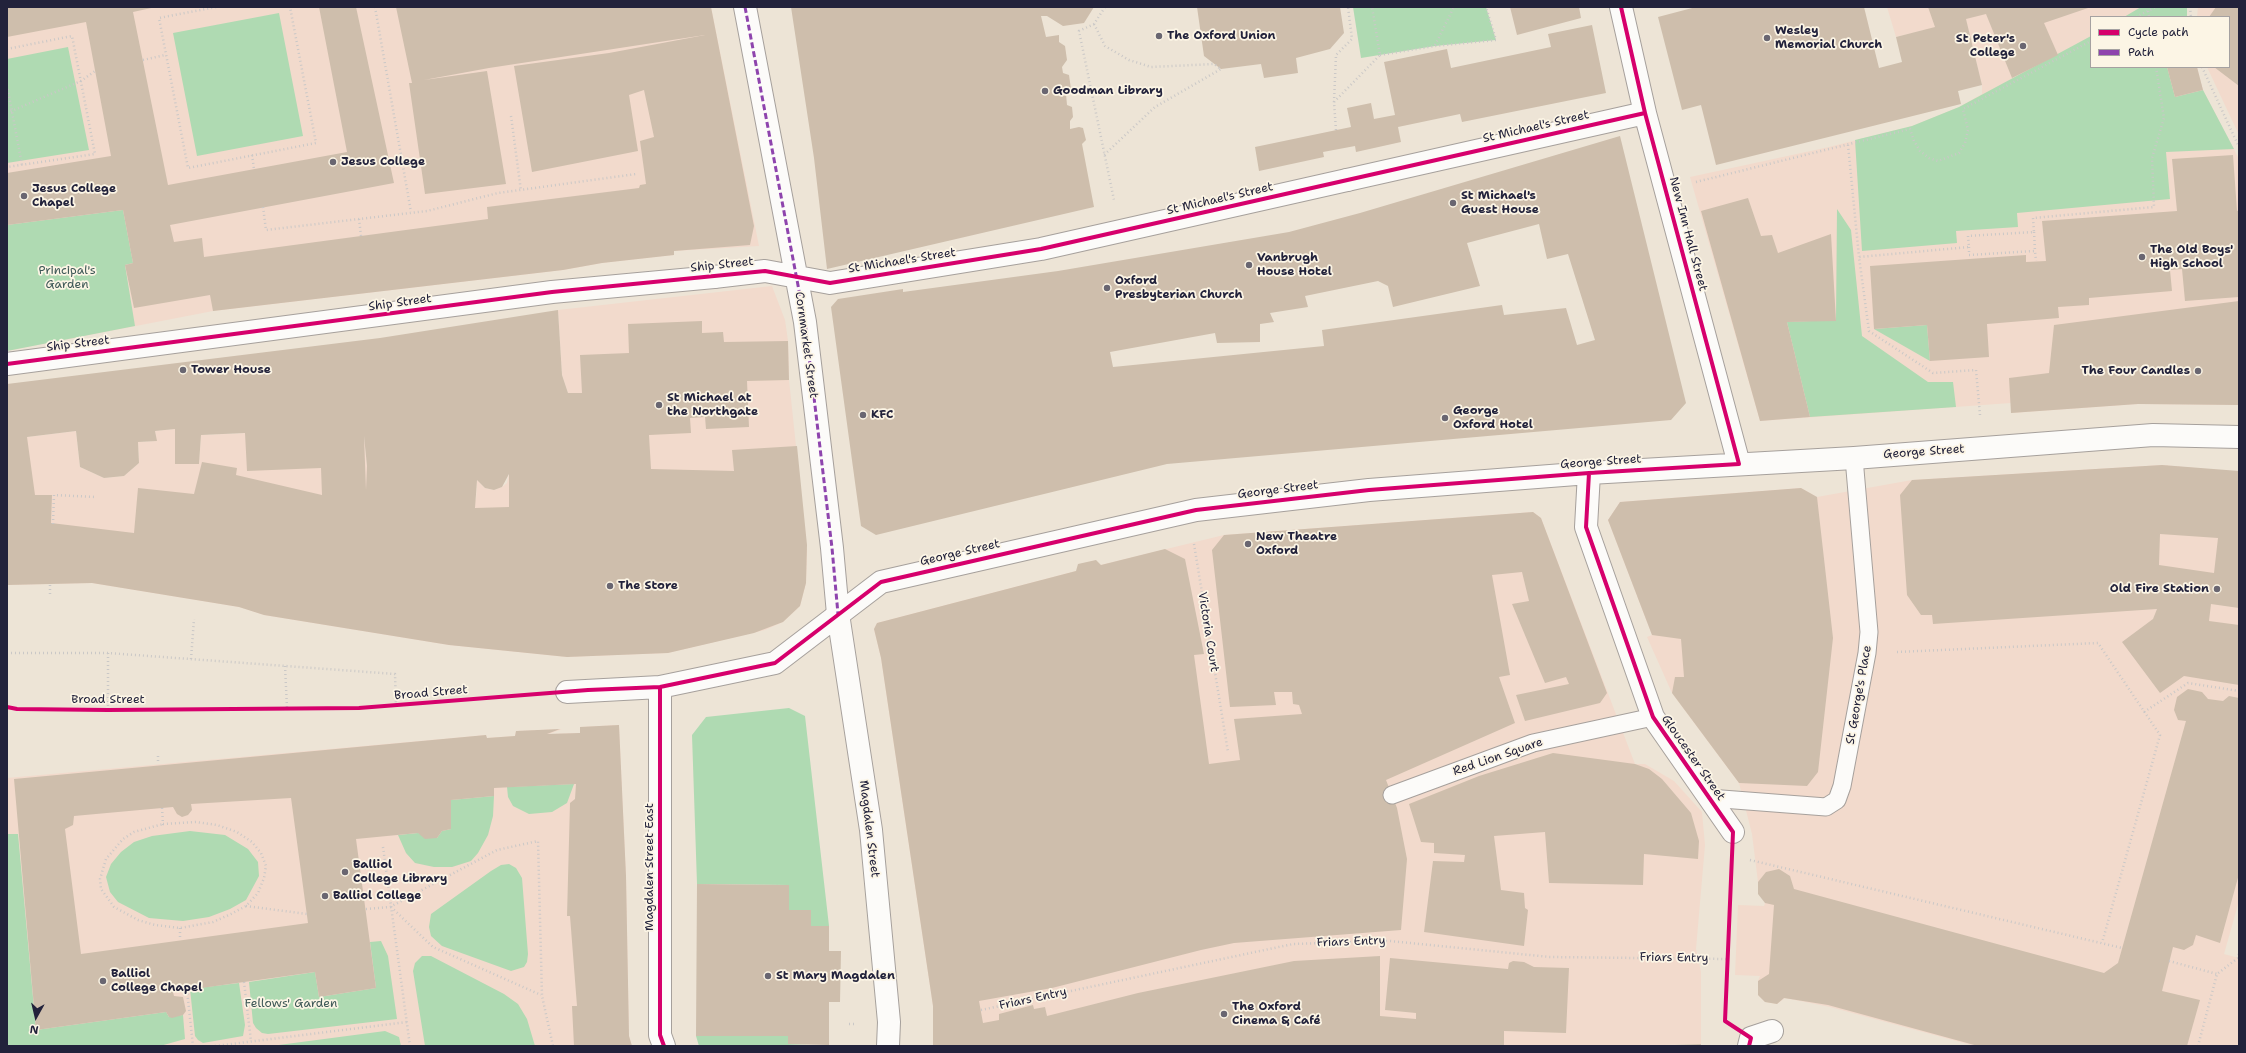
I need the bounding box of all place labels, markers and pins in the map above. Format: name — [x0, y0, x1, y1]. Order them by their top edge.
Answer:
place label: Wesley Memorial Church — [1775, 24, 1882, 52]
place label: The Oxford Union — [1167, 29, 1276, 43]
marker: The Oxford Union — [1154, 31, 1164, 41]
place label: St Peter's College — [1956, 32, 2015, 60]
marker: Wesley Memorial Church — [1762, 33, 1772, 43]
marker: St Peter's College — [2018, 41, 2028, 51]
place label: Goodman Library — [1053, 84, 1163, 98]
marker: Goodman Library — [1040, 86, 1050, 96]
place label: Jesus College — [341, 155, 425, 169]
marker: Jesus College — [328, 157, 338, 167]
place label: Jesus College Chapel — [32, 182, 116, 210]
place label: St Michael's Guest House — [1461, 189, 1539, 217]
marker: Jesus College Chapel — [19, 191, 29, 201]
marker: St Michael's Guest House — [1448, 198, 1458, 208]
place label: The Old Boys' High School — [2150, 243, 2233, 271]
place label: Vanbrugh House Hotel — [1257, 251, 1332, 279]
marker: The Old Boys' High School — [2137, 252, 2147, 262]
marker: Vanbrugh House Hotel — [1244, 260, 1254, 270]
place label: Oxford Presbyterian Church — [1115, 274, 1242, 302]
marker: Oxford Presbyterian Church — [1102, 283, 1112, 293]
place label: Tower House — [191, 363, 271, 377]
place label: The Four Candles — [2082, 364, 2190, 378]
marker: Tower House — [178, 365, 188, 375]
marker: The Four Candles — [2193, 366, 2203, 376]
place label: St Michael at the Northgate — [667, 391, 758, 419]
marker: St Michael at the Northgate — [654, 400, 664, 410]
place label: George Oxford Hotel — [1453, 404, 1533, 432]
place label: KFC — [871, 408, 893, 422]
marker: KFC — [858, 410, 868, 420]
marker: George Oxford Hotel — [1440, 413, 1450, 423]
place label: New Theatre Oxford — [1256, 530, 1337, 558]
marker: New Theatre Oxford — [1243, 539, 1253, 549]
place label: The Store — [618, 579, 678, 593]
marker: The Store — [605, 581, 615, 591]
place label: Old Fire Station — [2110, 582, 2209, 596]
marker: Old Fire Station — [2212, 584, 2222, 594]
place label: Balliol College Library — [353, 858, 447, 886]
marker: Balliol College Library — [340, 867, 350, 877]
place label: Balliol College — [333, 889, 421, 903]
marker: Balliol College — [320, 891, 330, 901]
place label: Balliol College Chapel — [111, 967, 202, 995]
place label: St Mary Magdalen — [776, 969, 895, 983]
marker: St Mary Magdalen — [763, 971, 773, 981]
marker: Balliol College Chapel — [98, 976, 108, 986]
place label: The Oxford Cinema & Café — [1232, 1000, 1321, 1028]
marker: The Oxford Cinema & Café — [1219, 1009, 1229, 1019]

